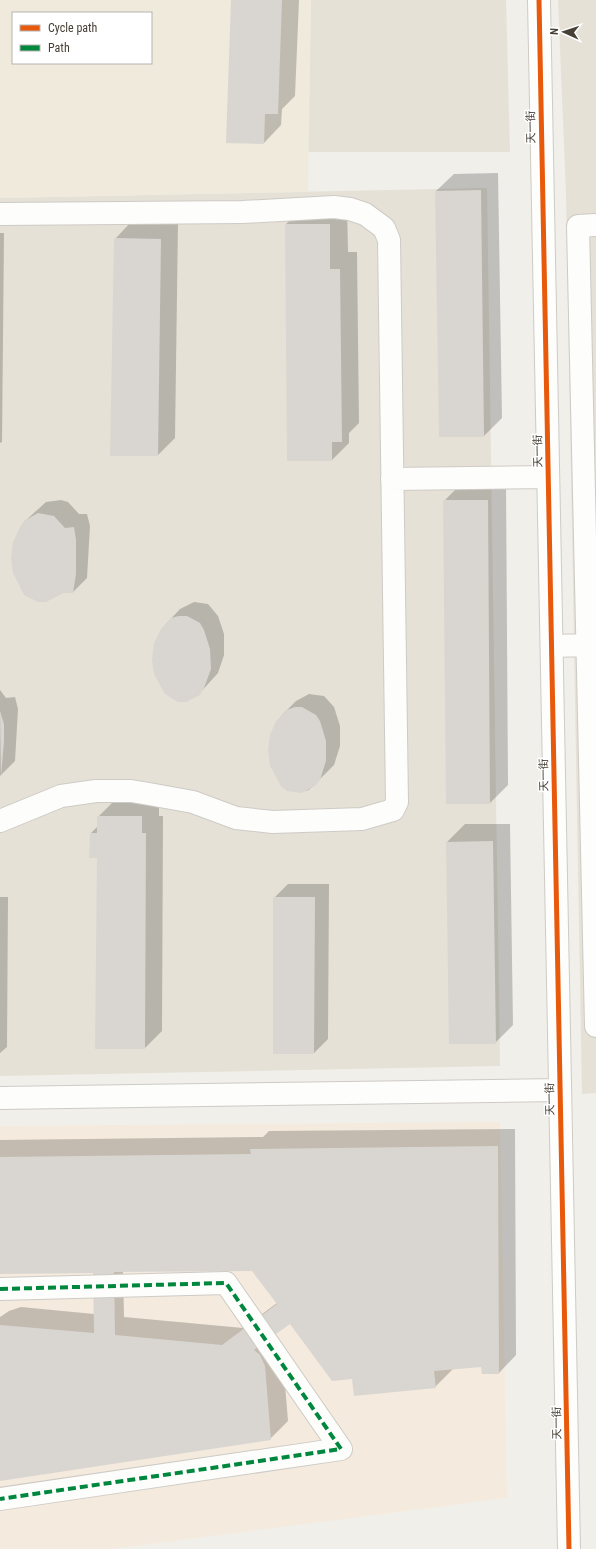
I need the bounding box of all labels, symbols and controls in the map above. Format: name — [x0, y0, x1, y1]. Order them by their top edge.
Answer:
legend — [12, 12, 152, 64]
north arrow — [544, 12, 584, 52]
text: Cycle path — [48, 21, 98, 35]
text: N — [548, 28, 561, 35]
text: Path — [48, 41, 70, 55]
street label: 天一街 — [524, 110, 538, 144]
street label: 天一街 — [531, 434, 545, 468]
street label: 天一街 — [537, 758, 551, 792]
street label: 天一街 — [543, 1082, 557, 1116]
street label: 天一街 — [550, 1406, 564, 1440]

